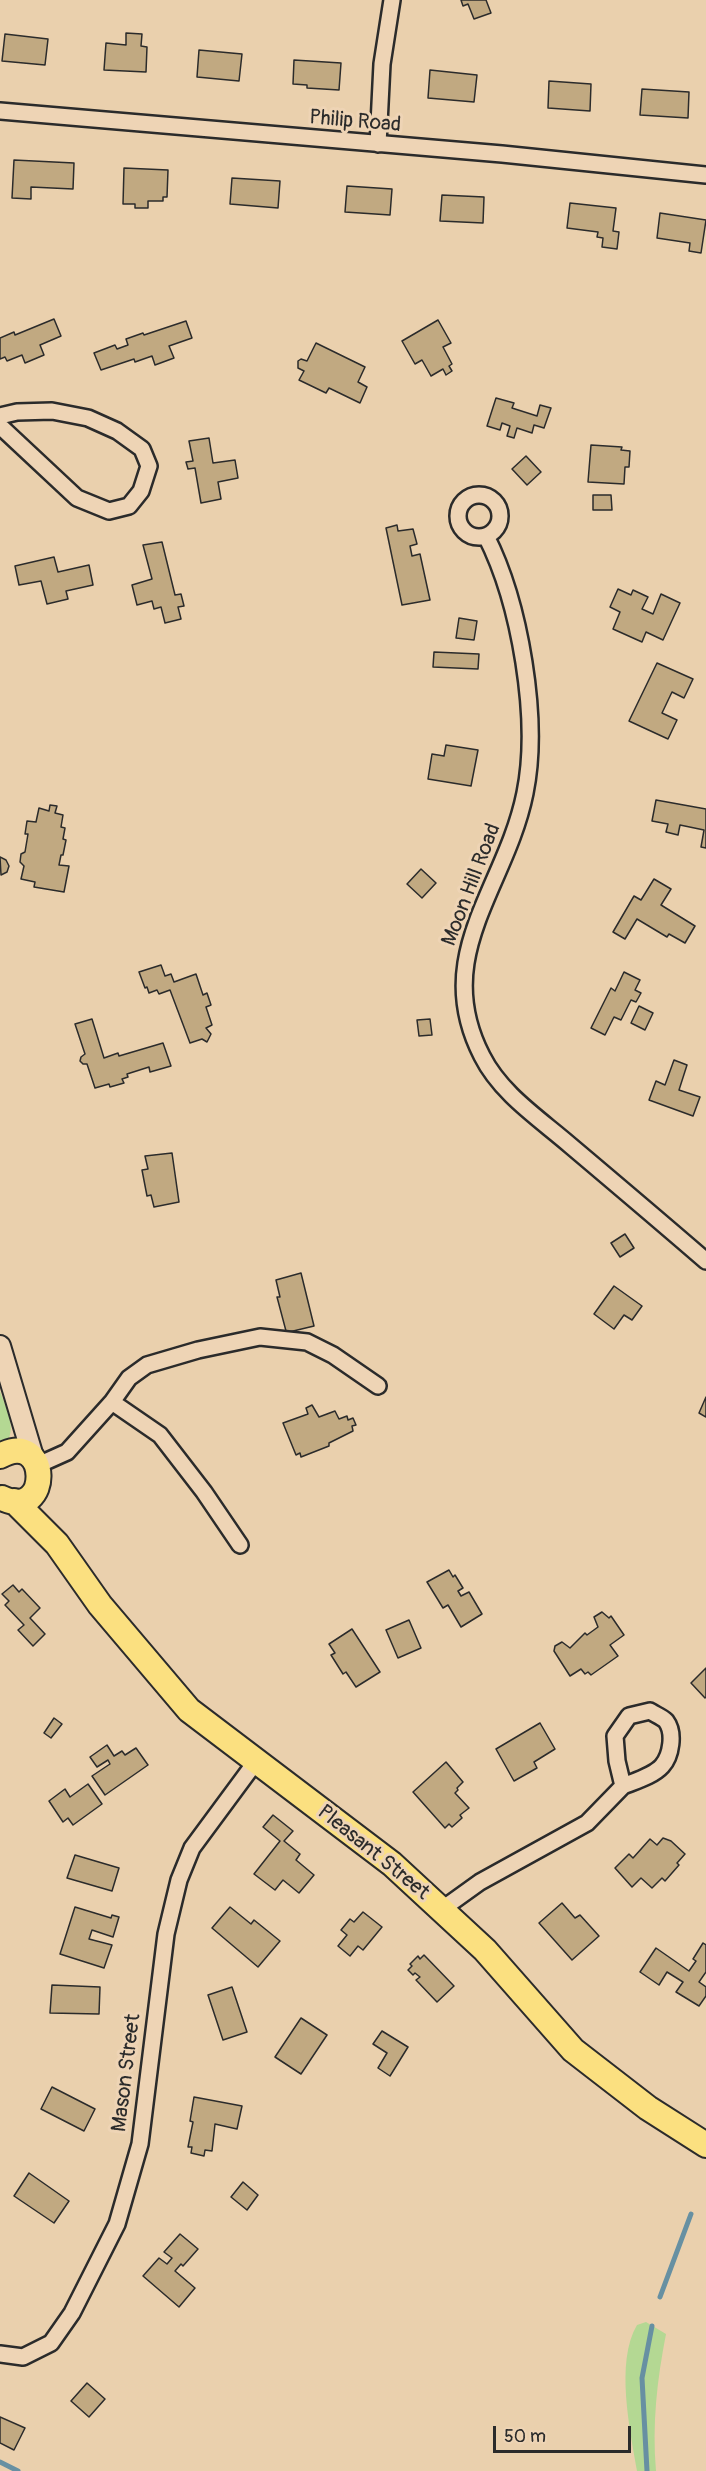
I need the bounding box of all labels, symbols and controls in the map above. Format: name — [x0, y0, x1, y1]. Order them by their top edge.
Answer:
street label: Philip Road — [308, 105, 402, 139]
street label: Moon Hill Road — [437, 820, 507, 950]
street label: Pleasant Street — [312, 1800, 434, 1906]
street label: Mason Street — [107, 2013, 147, 2133]
scale bar — [496, 2414, 634, 2452]
text: 50 m — [504, 2425, 546, 2448]

